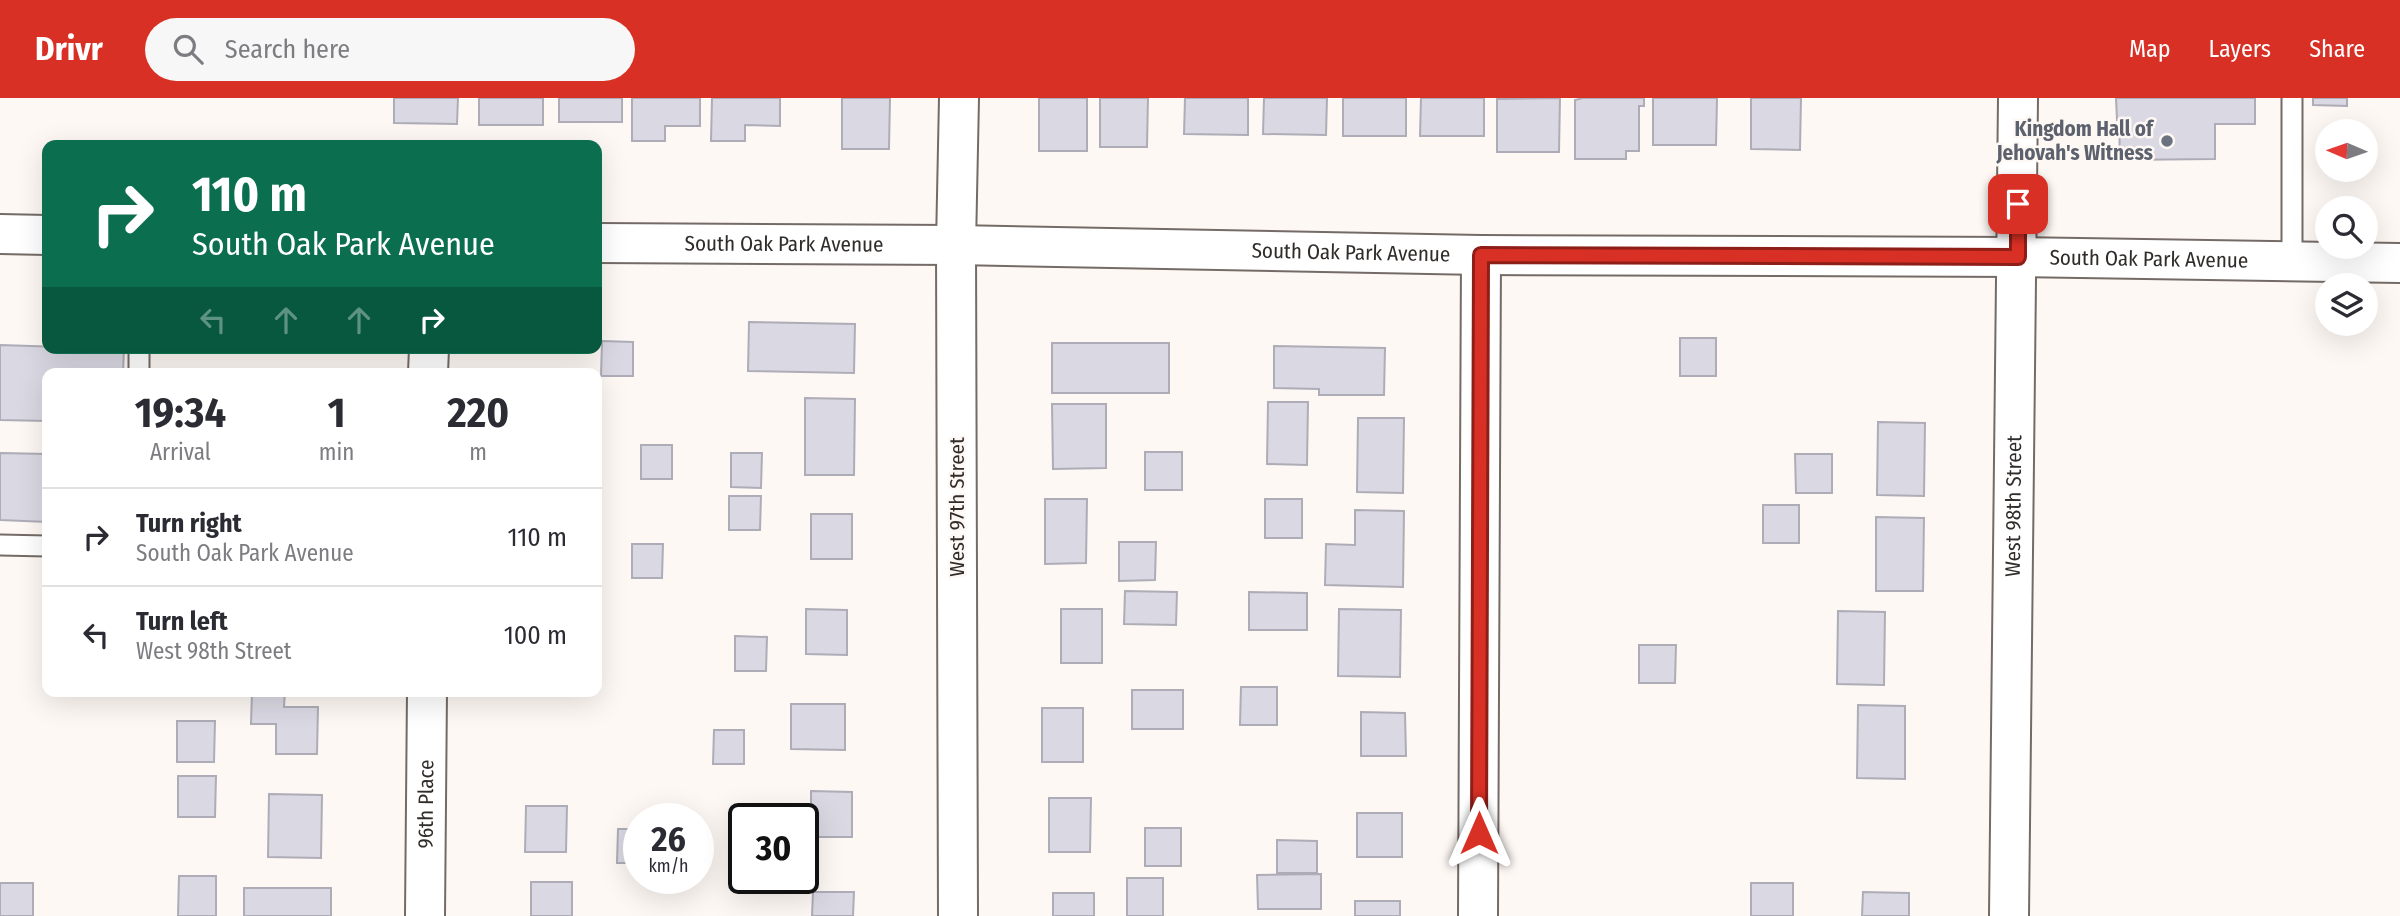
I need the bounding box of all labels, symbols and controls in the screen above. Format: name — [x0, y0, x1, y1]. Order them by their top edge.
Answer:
search box — [145, 18, 635, 81]
text: Drivr — [35, 29, 103, 69]
icon: search — [169, 30, 207, 68]
text: Search here — [225, 34, 350, 65]
text: Map — [2129, 35, 2171, 63]
text: Layers — [2209, 35, 2271, 63]
text: Share — [2309, 35, 2365, 63]
place label: Kingdom Hall of Jehovah's Witness — [1996, 116, 2155, 166]
north arrow — [2315, 119, 2378, 182]
map controls — [2315, 119, 2378, 336]
marker: Kingdom Hall of Jehovah's Witness — [2159, 133, 2175, 149]
text: 110 m — [192, 165, 307, 224]
icon: right — [77, 168, 168, 259]
pin — [1988, 174, 2048, 234]
icon: arrive — [1999, 185, 2037, 223]
button: search — [2315, 196, 2378, 259]
text: South Oak Park Avenue — [192, 225, 495, 263]
street label: South Oak Park Avenue — [685, 230, 883, 258]
street label: South Oak Park Avenue — [1251, 238, 1451, 267]
street label: South Oak Park Avenue — [2049, 244, 2248, 274]
button: layers — [2315, 273, 2378, 336]
icon: left — [194, 301, 232, 339]
icon: ahead — [267, 301, 305, 339]
icon: ahead — [340, 301, 378, 339]
icon: right — [413, 301, 451, 339]
text: 19:34 — [135, 388, 226, 438]
text: 1 — [328, 388, 346, 438]
text: 220 — [447, 388, 509, 438]
street label: West 98th Street — [2000, 435, 2027, 577]
street label: West 97th Street — [944, 437, 970, 577]
text: Arrival — [150, 438, 211, 466]
text: min — [319, 438, 354, 466]
text: m — [469, 438, 487, 466]
text: Turn right — [136, 508, 242, 539]
icon: right — [77, 518, 115, 556]
text: 110 m — [507, 522, 567, 553]
text: South Oak Park Avenue — [136, 539, 354, 567]
text: Turn left — [136, 606, 228, 637]
icon: left — [77, 616, 115, 654]
text: 100 m — [504, 620, 567, 651]
text: West 98th Street — [136, 637, 291, 665]
street label: 96th Place — [413, 759, 439, 849]
position arrow — [1442, 796, 1516, 870]
speed limit sign: 30 — [728, 803, 819, 894]
text: 26 — [651, 818, 686, 860]
text: km/h — [648, 855, 689, 877]

